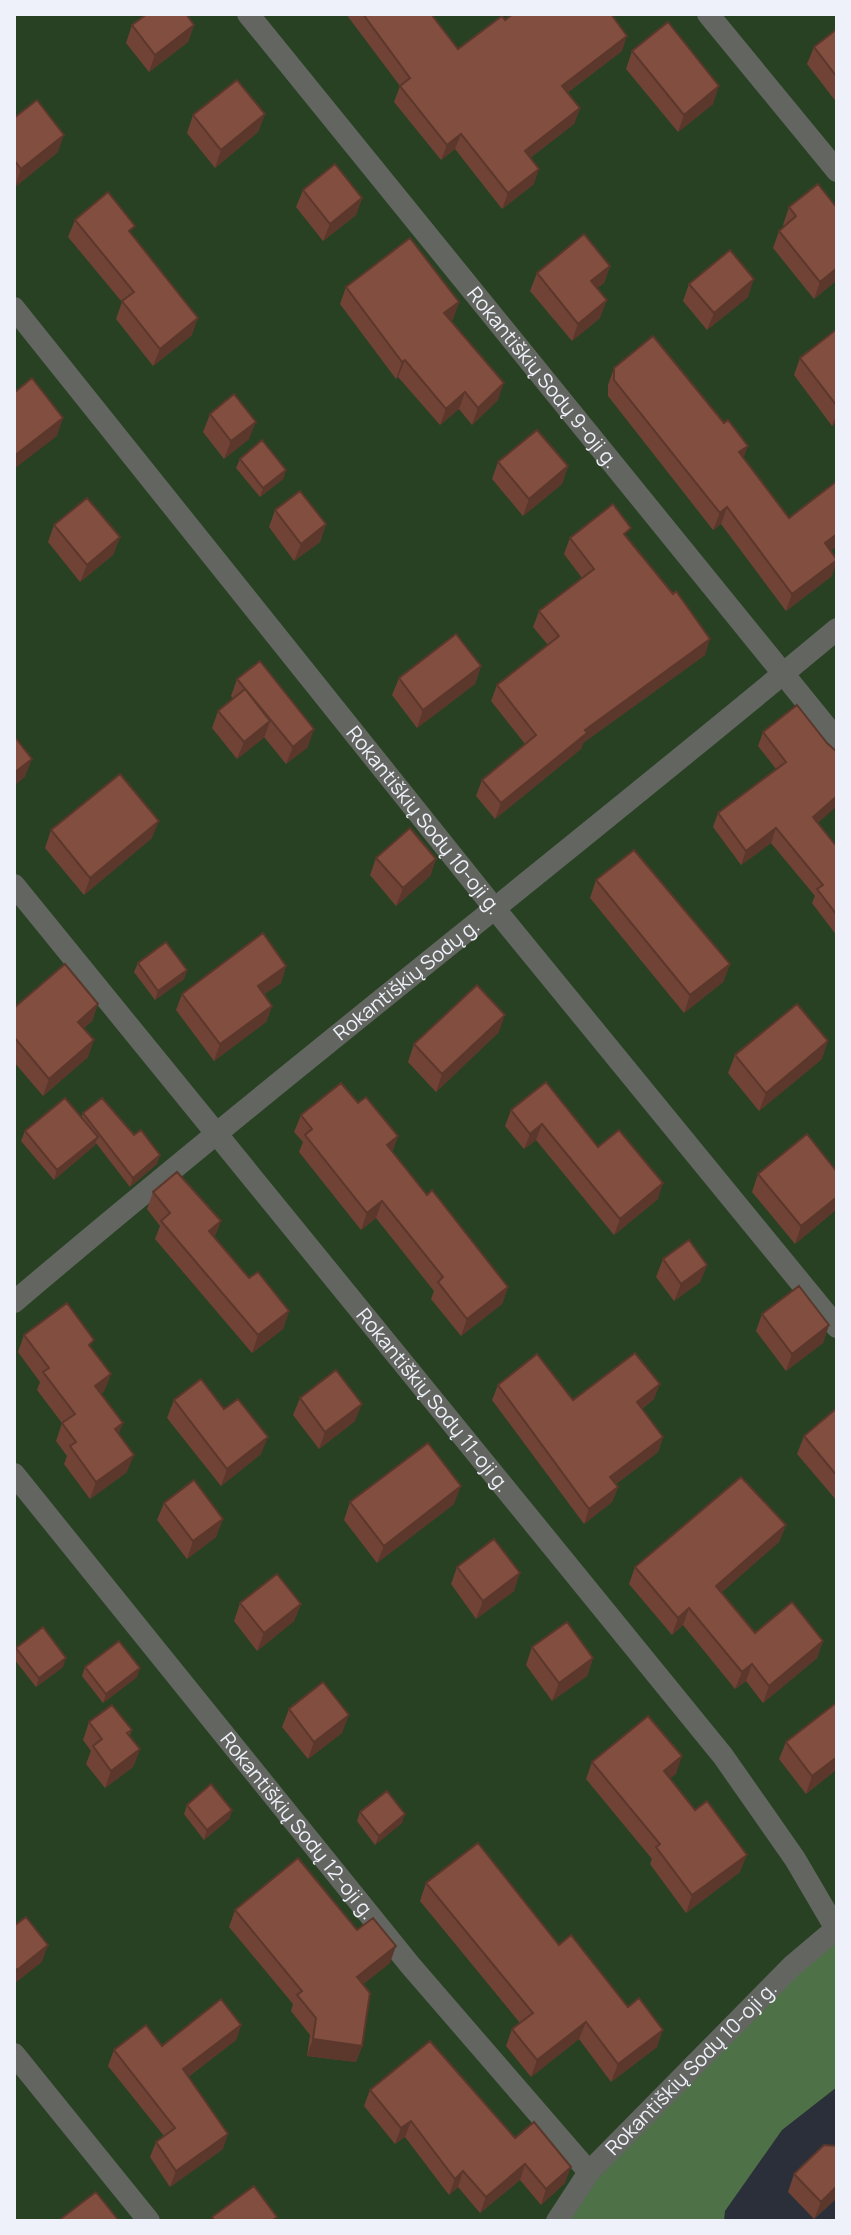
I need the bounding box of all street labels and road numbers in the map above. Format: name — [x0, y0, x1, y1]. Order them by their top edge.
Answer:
street label: Rokantiškių Sodų 9-oji g. — [461, 281, 625, 473]
street label: Rokantiškių Sodų 10-oji g. — [341, 720, 508, 920]
street label: Rokantiškių Sodų g. — [328, 912, 485, 1046]
street label: Rokantiškių Sodų 11-oji g. — [351, 1302, 516, 1497]
street label: Rokantiškių Sodų 12-oji g. — [214, 1726, 382, 1925]
street label: Rokantiškių Sodų 10-oji g. — [599, 1975, 782, 2161]

